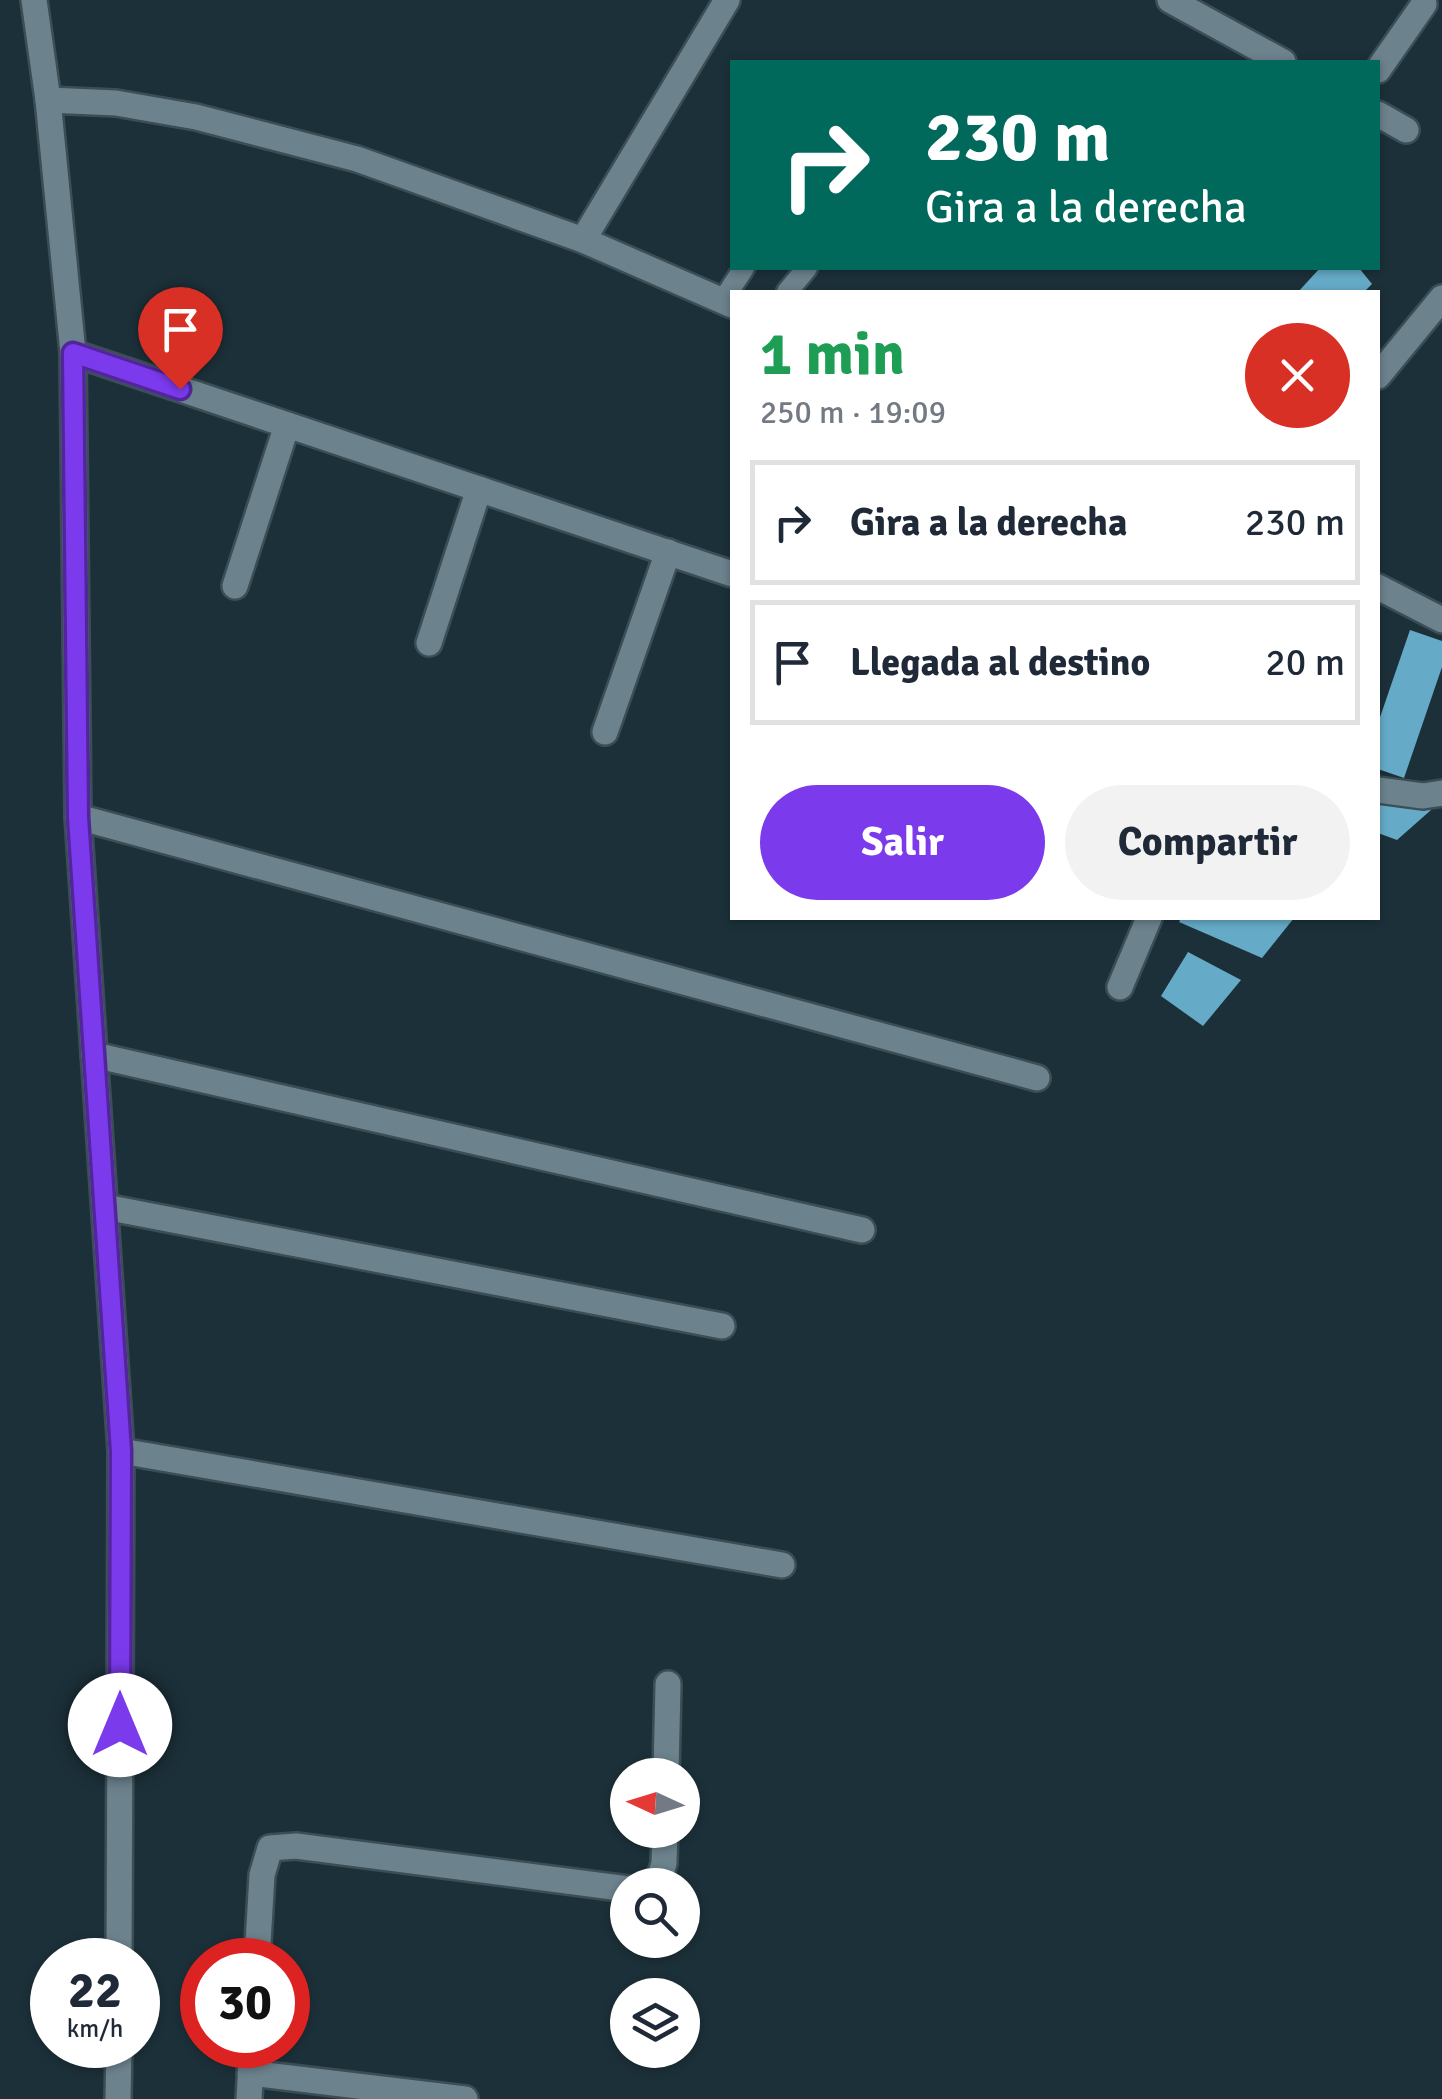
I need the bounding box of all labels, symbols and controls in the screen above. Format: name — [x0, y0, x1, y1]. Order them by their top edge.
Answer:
text: 230 m — [925, 94, 1110, 180]
icon: right — [760, 100, 890, 230]
text: Gira a la derecha — [925, 180, 1247, 235]
pin — [138, 287, 223, 390]
icon: arrive — [153, 302, 208, 357]
text: 1 min — [760, 318, 905, 392]
button: close — [1245, 323, 1350, 428]
text: 250 m · 19:09 — [760, 393, 946, 432]
icon: right — [765, 495, 820, 550]
text: Gira a la derecha — [850, 499, 1127, 546]
text: 230 m — [1245, 499, 1345, 546]
icon: arrive — [765, 635, 820, 690]
text: Llegada al destino — [850, 639, 1150, 686]
text: 20 m — [1265, 639, 1345, 686]
button: Salir — [760, 785, 1045, 900]
button: Compartir — [1065, 785, 1350, 900]
position arrow — [68, 1673, 172, 1777]
north arrow — [610, 1758, 700, 1848]
map controls — [610, 1758, 700, 2068]
button: search — [610, 1868, 700, 1958]
speed limit sign: 30 — [180, 1938, 310, 2068]
text: 22 — [68, 1960, 122, 2022]
button: layers — [610, 1978, 700, 2068]
text: km/h — [67, 2013, 123, 2044]

